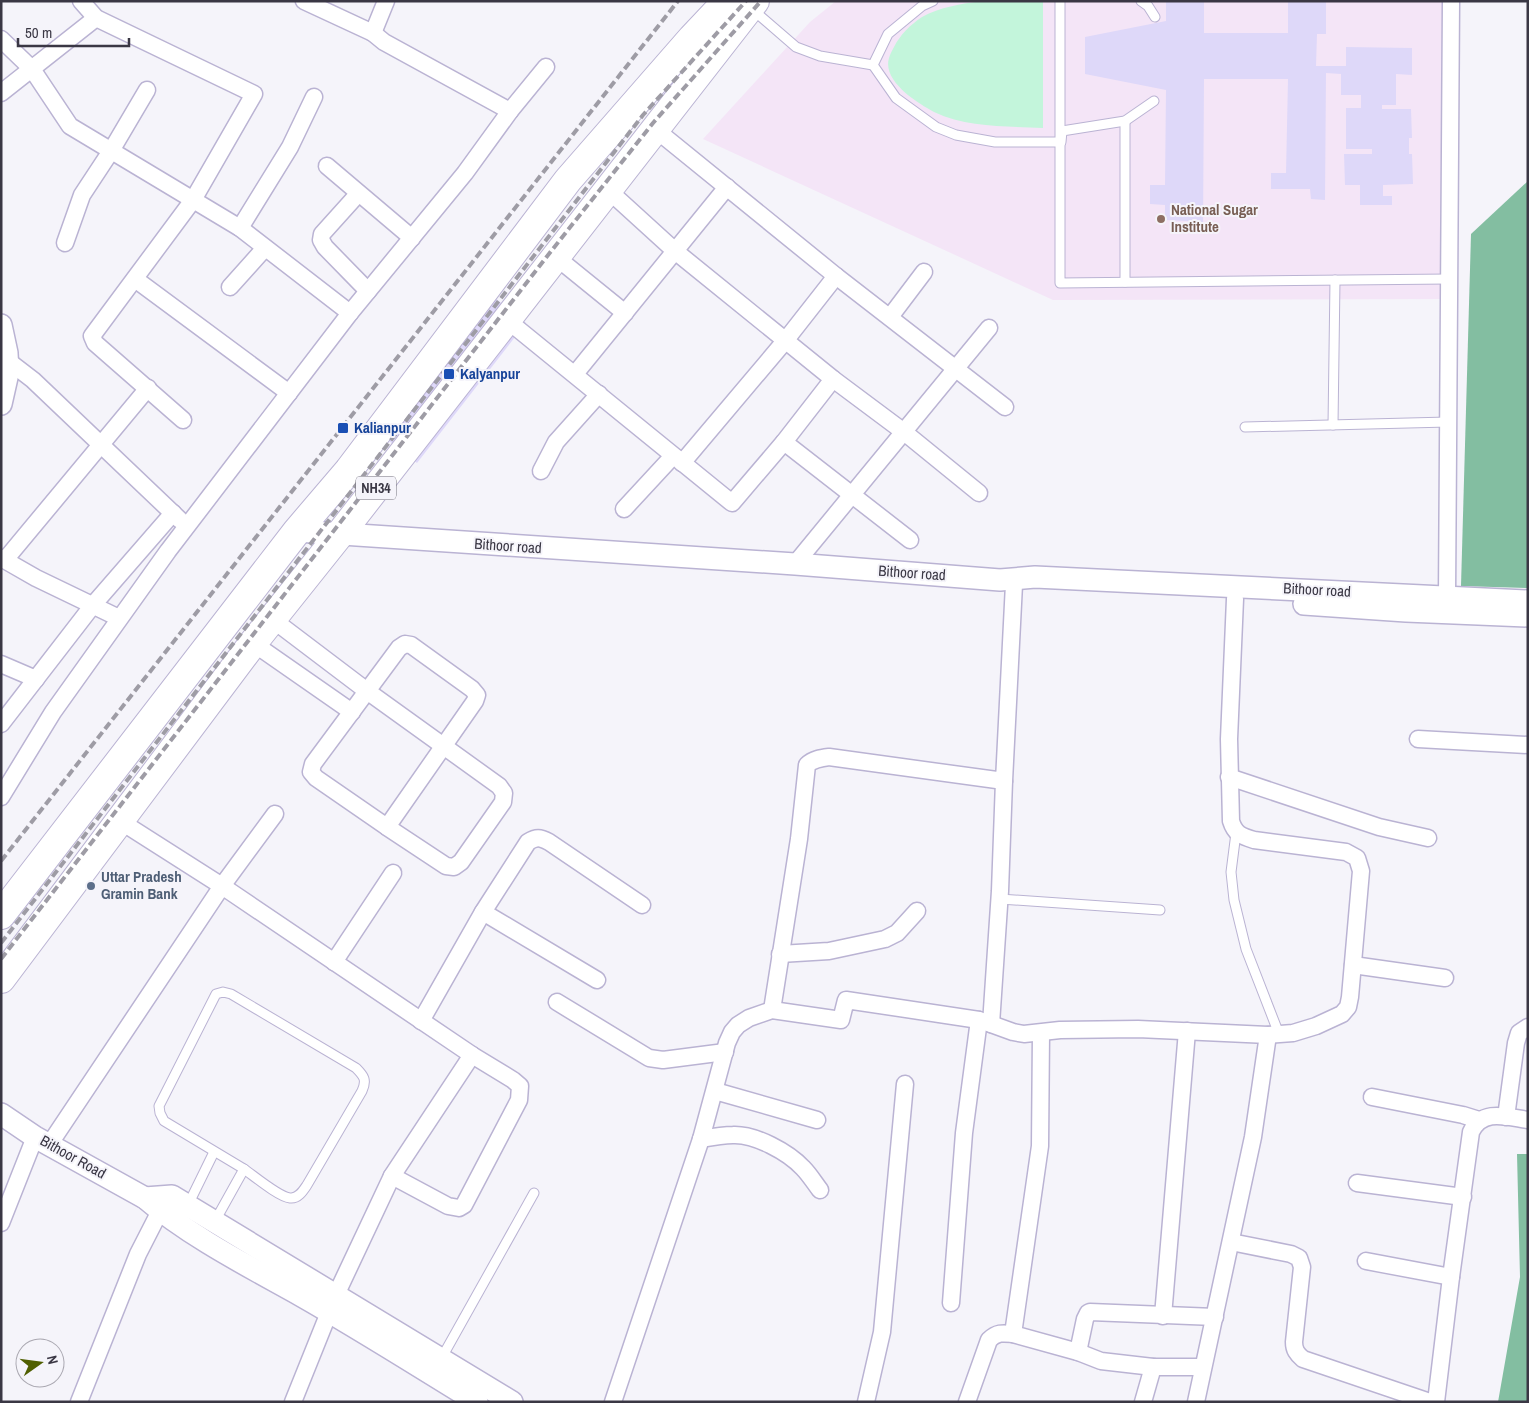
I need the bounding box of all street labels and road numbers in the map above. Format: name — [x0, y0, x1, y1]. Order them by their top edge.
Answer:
road number: NH34 — [356, 476, 396, 499]
street label: Bithoor road — [474, 533, 543, 558]
street label: Bithoor road — [878, 560, 947, 585]
street label: Bithoor road — [1283, 577, 1351, 602]
street label: Bithoor Road — [36, 1130, 110, 1183]

